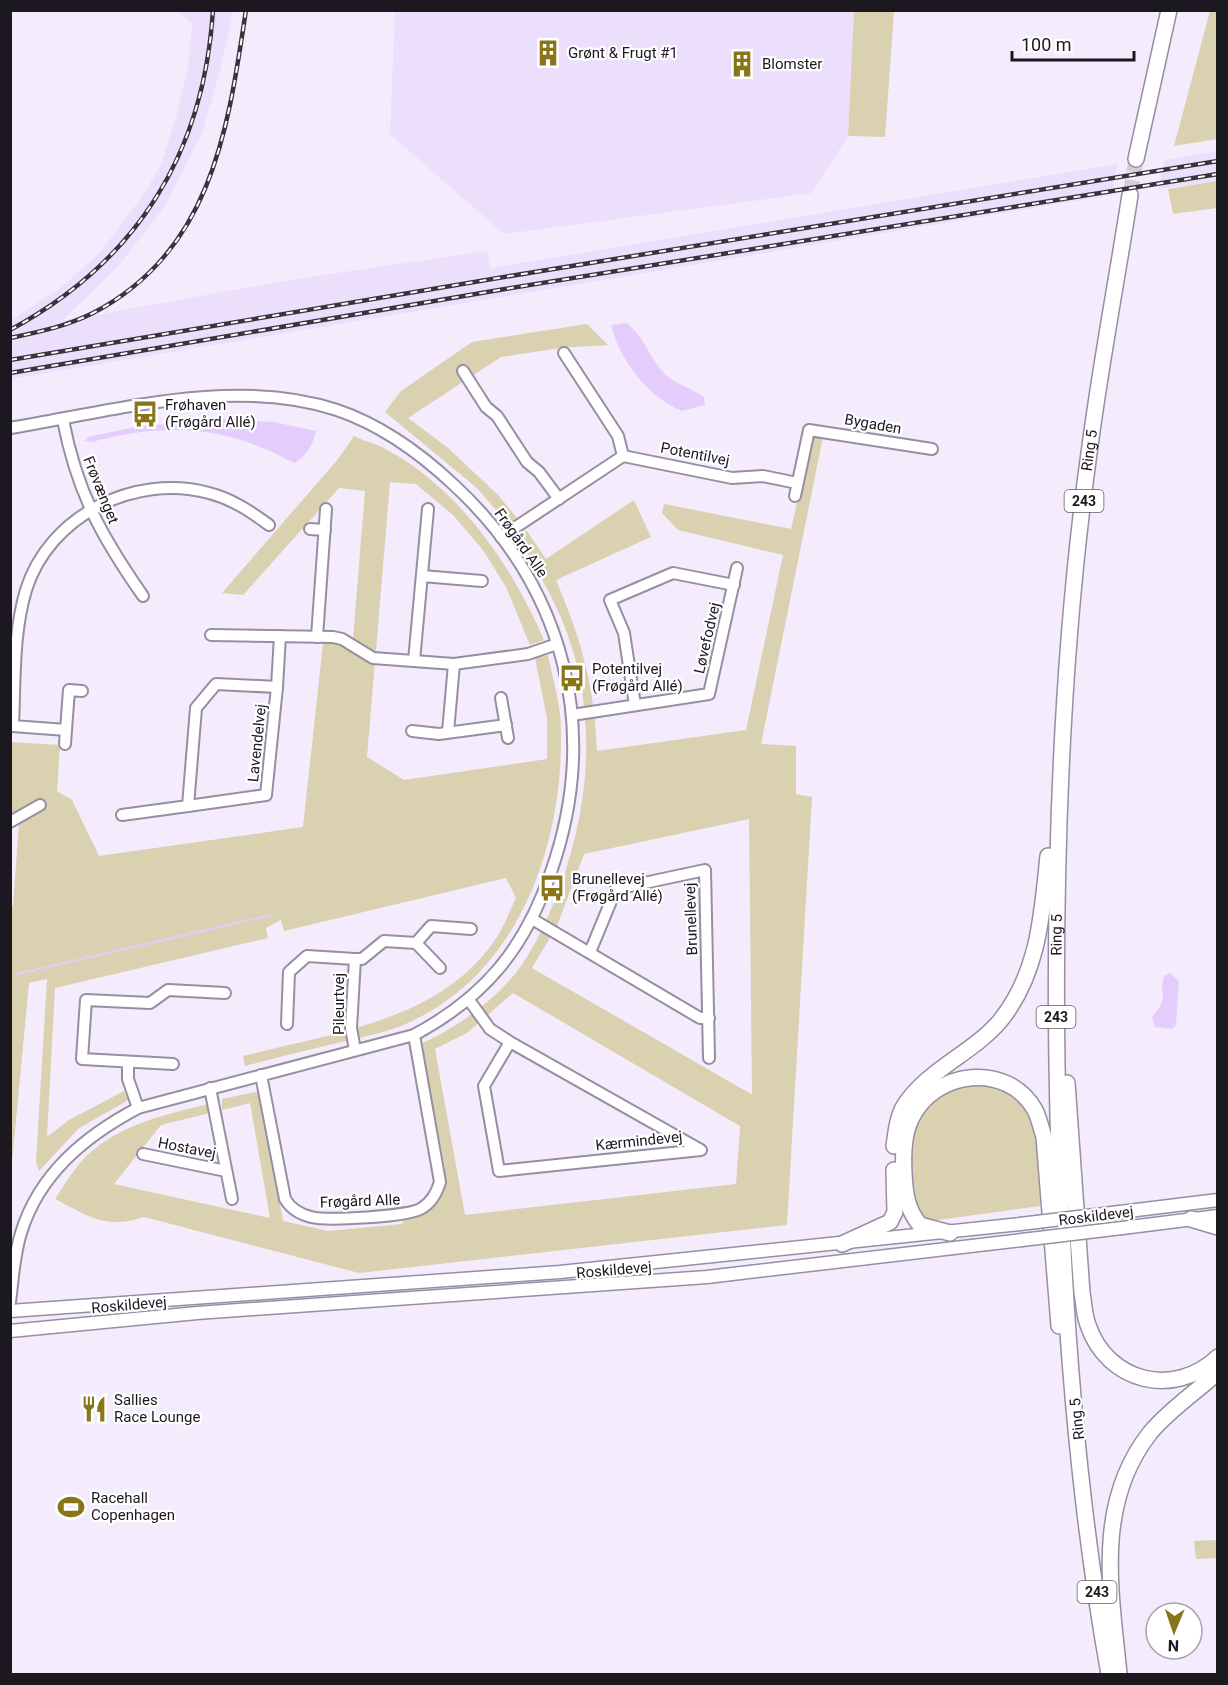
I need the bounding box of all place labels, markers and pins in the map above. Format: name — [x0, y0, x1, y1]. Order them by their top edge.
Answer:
building icon: Grønt & Frugt #1 — [533, 38, 563, 68]
place label: Grønt & Frugt #1 — [568, 44, 678, 62]
building icon: Blomster — [727, 49, 757, 79]
place label: Blomster — [762, 55, 822, 73]
place label: Frøhaven (Frøgård Allé) — [165, 396, 256, 431]
bus stop icon: Frøhaven (Frøgård Allé) — [130, 399, 160, 429]
place label: Potentilvej (Frøgård Allé) — [592, 660, 683, 695]
bus stop icon: Potentilvej (Frøgård Allé) — [557, 663, 587, 693]
place label: Brunellevej (Frøgård Allé) — [572, 870, 663, 905]
bus stop icon: Brunellevej (Frøgård Allé) — [537, 873, 567, 903]
place label: Sallies Race Lounge — [114, 1391, 201, 1426]
restaurant icon: Sallies Race Lounge — [79, 1394, 109, 1424]
place label: Racehall Copenhagen — [91, 1489, 175, 1524]
sports icon: Racehall Copenhagen — [56, 1492, 86, 1522]

